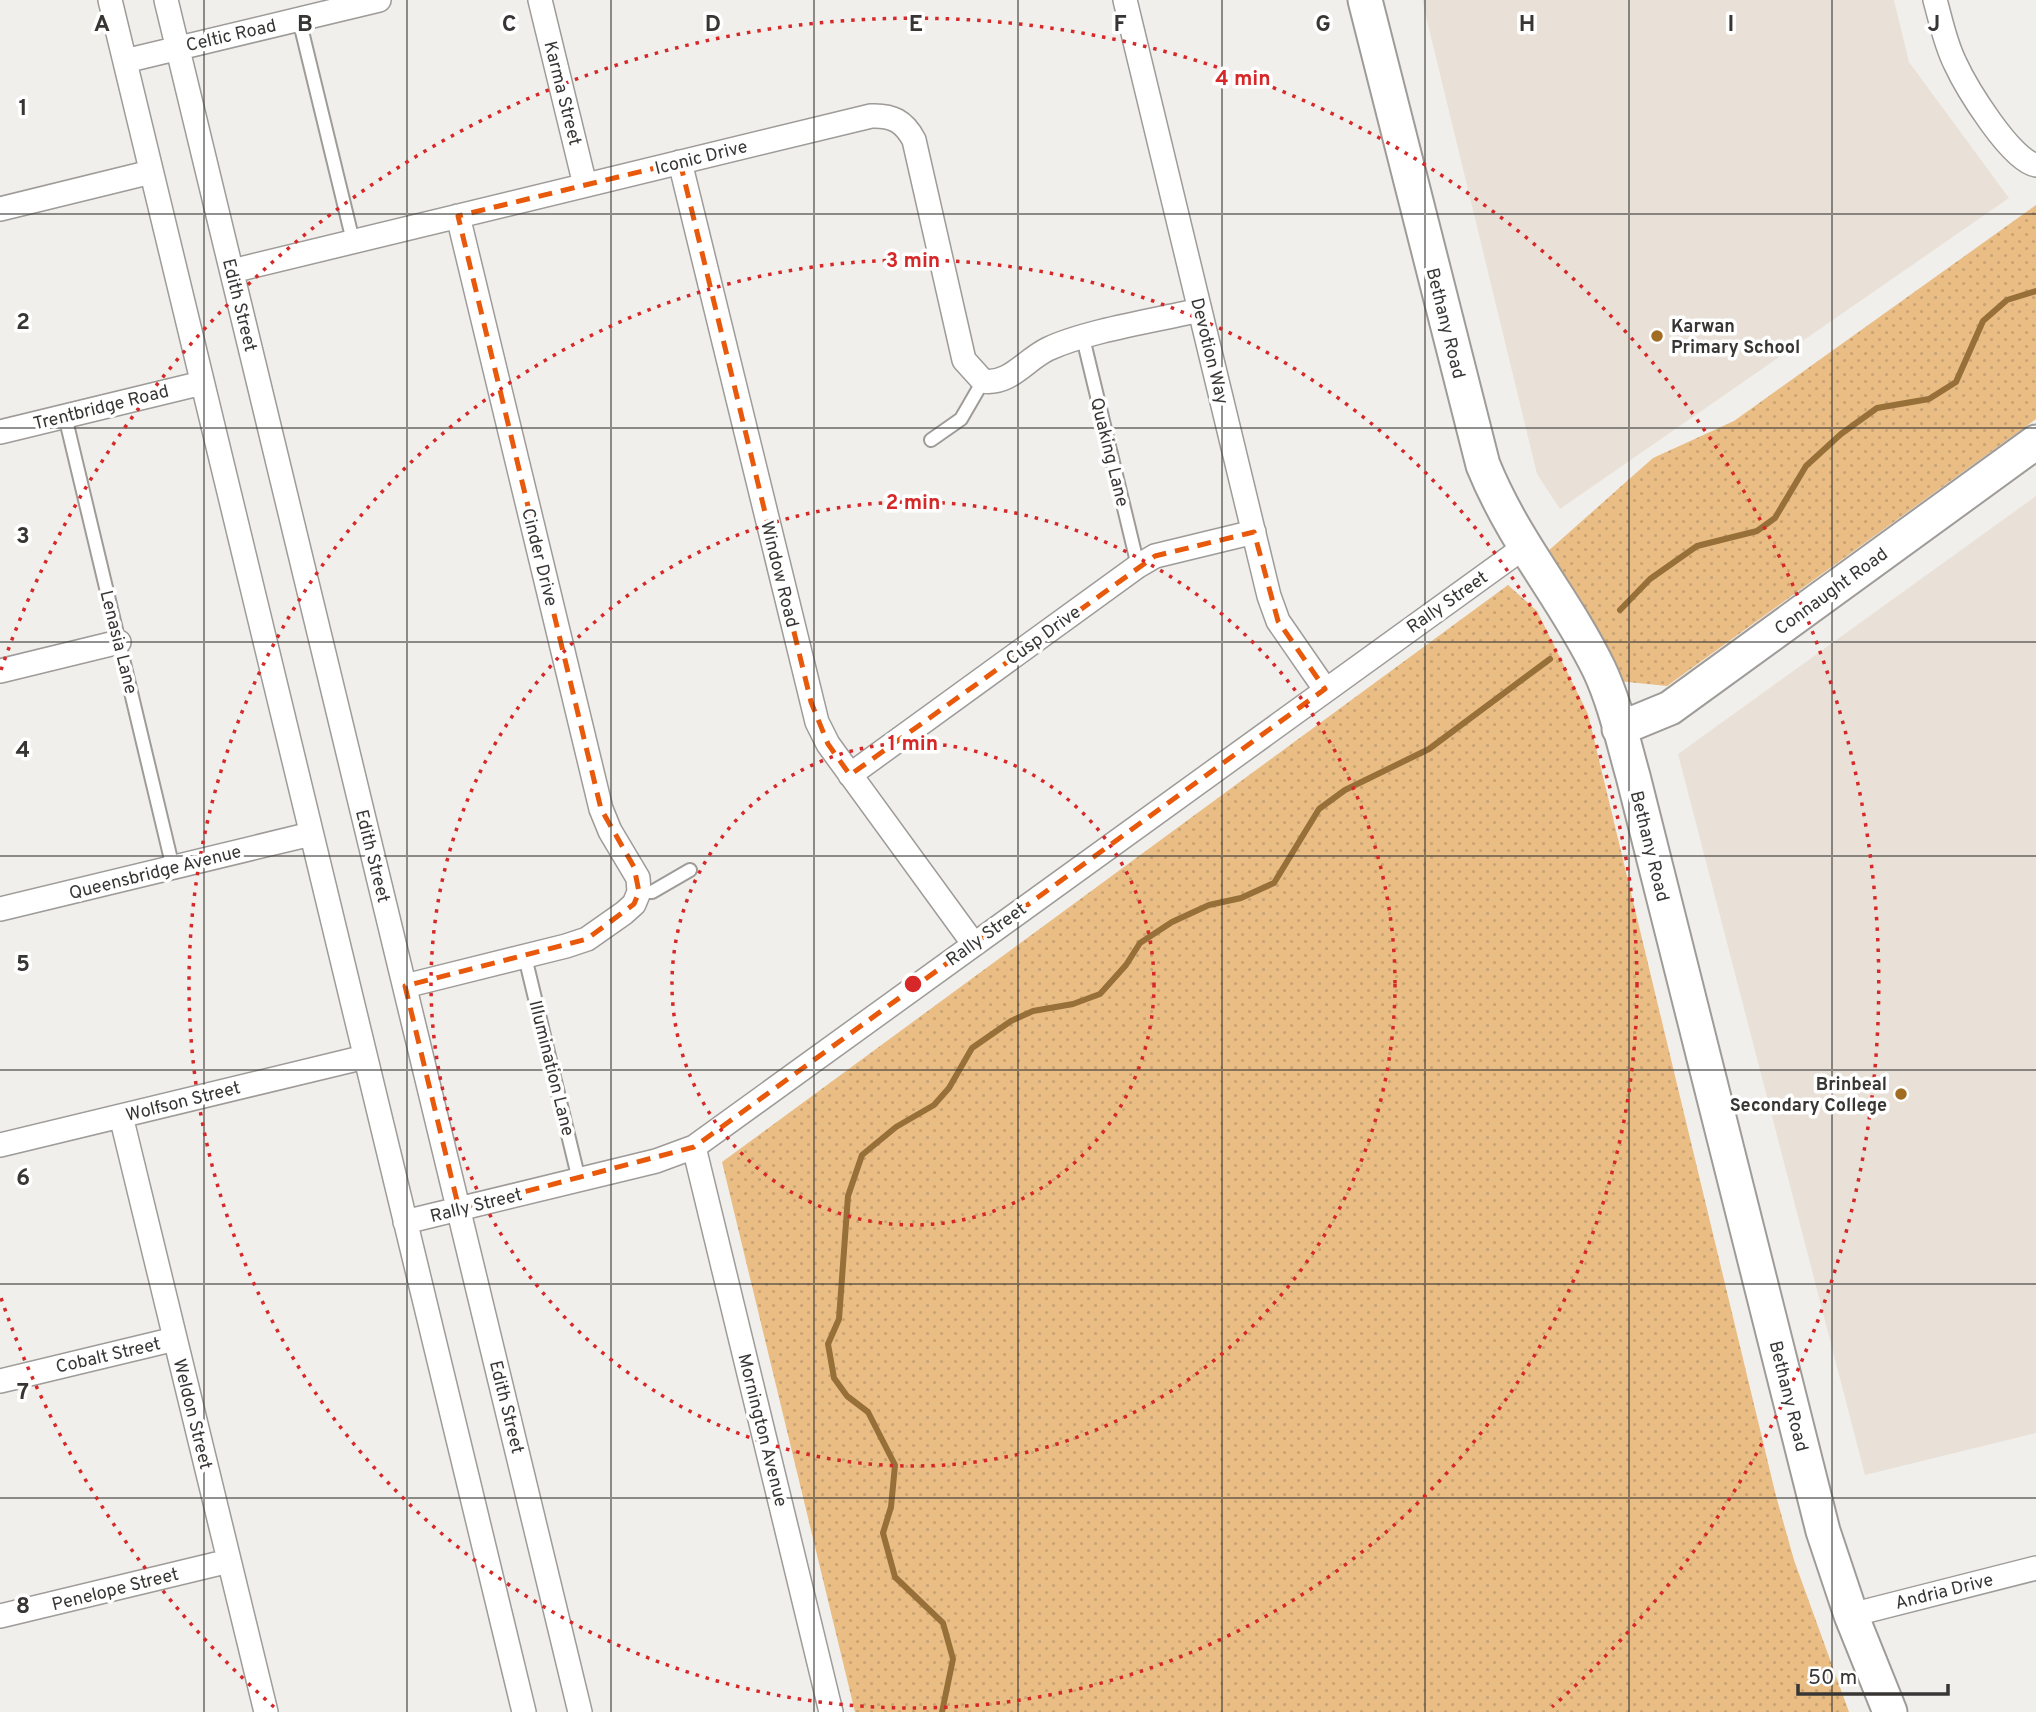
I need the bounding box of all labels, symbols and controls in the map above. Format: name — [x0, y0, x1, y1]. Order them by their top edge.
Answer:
text: A — [94, 11, 110, 40]
text: B — [297, 11, 313, 40]
text: C — [502, 11, 516, 40]
text: D — [705, 11, 721, 40]
text: E — [909, 11, 923, 40]
text: F — [1113, 11, 1127, 40]
text: G — [1315, 11, 1331, 40]
text: H — [1519, 11, 1535, 40]
text: I — [1728, 11, 1734, 40]
text: J — [1928, 11, 1940, 40]
street label: Celtic Road — [184, 15, 279, 58]
street label: Karma Street — [537, 39, 586, 148]
text: 4 min — [1215, 66, 1271, 93]
text: 1 — [18, 95, 28, 124]
street label: Iconic Drive — [653, 136, 750, 181]
text: 3 min — [886, 248, 940, 275]
street label: Edith Street — [216, 256, 261, 354]
street label: Bethany Road — [1420, 266, 1469, 381]
street label: Devotion Way — [1184, 296, 1233, 407]
text: 2 — [16, 309, 30, 338]
place label: Karwan Primary School — [1671, 316, 1800, 360]
marker: Karwan Primary School — [1649, 328, 1665, 344]
street label: Trentbridge Road — [31, 380, 172, 436]
street label: Quaking Lane — [1084, 395, 1133, 509]
text: 2 min — [886, 490, 940, 517]
street label: Cinder Drive — [515, 506, 562, 609]
street label: Window Road — [754, 519, 803, 630]
text: 3 — [16, 523, 30, 552]
street label: Connaught Road — [1771, 543, 1893, 641]
street label: Rally Street — [1403, 567, 1493, 640]
street label: Lenasia Lane — [94, 588, 142, 697]
street label: Cusp Drive — [1002, 601, 1086, 671]
text: 1 min — [888, 731, 938, 758]
text: 4 — [16, 737, 30, 766]
street label: Bethany Road — [1624, 789, 1673, 904]
street label: Edith Street — [349, 807, 394, 905]
street label: Queensbridge Avenue — [67, 841, 244, 906]
street label: Rally Street — [942, 898, 1032, 972]
text: 5 — [16, 951, 30, 980]
centre of rings — [901, 972, 925, 996]
street label: Illumination Lane — [523, 998, 579, 1139]
place label: Brinbeal Secondary College — [1730, 1074, 1887, 1118]
street label: Wolfson Street — [124, 1077, 243, 1128]
marker: Brinbeal Secondary College — [1893, 1086, 1909, 1102]
text: 6 — [16, 1165, 30, 1194]
street label: Rally Street — [428, 1184, 525, 1229]
street label: Cobalt Street — [54, 1333, 163, 1380]
street label: Bethany Road — [1763, 1339, 1812, 1454]
street label: Mornington Avenue — [731, 1351, 792, 1509]
street label: Weldon Street — [167, 1357, 216, 1472]
street label: Edith Street — [483, 1358, 528, 1456]
text: 7 — [17, 1379, 29, 1408]
street label: Penelope Street — [50, 1564, 181, 1617]
street label: Andria Drive — [1893, 1569, 1996, 1616]
text: 8 — [16, 1593, 30, 1622]
scale bar — [1798, 1652, 1948, 1696]
text: 50 m — [1808, 1665, 1857, 1692]

